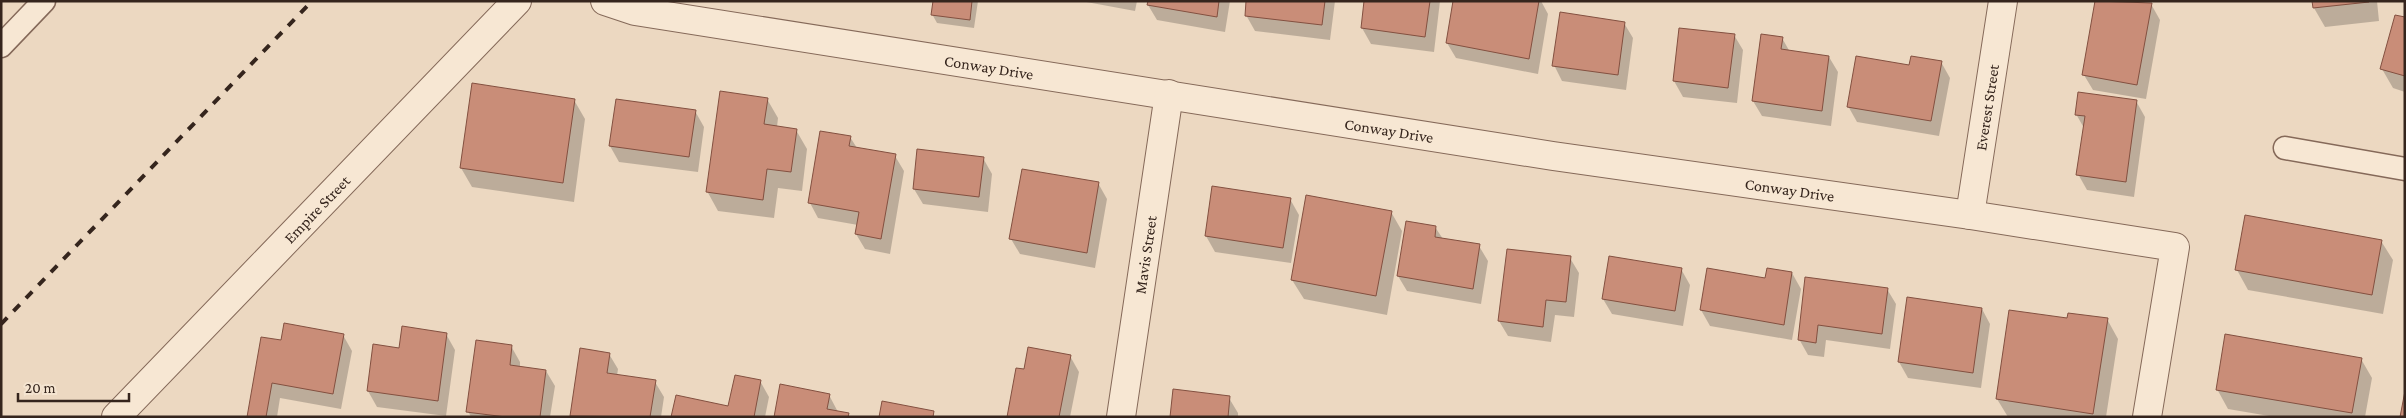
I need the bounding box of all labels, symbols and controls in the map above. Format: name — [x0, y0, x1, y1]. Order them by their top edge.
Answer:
street label: Conway Drive — [943, 52, 1035, 83]
street label: Everest Street — [1972, 62, 2002, 152]
street label: Conway Drive — [1343, 115, 1435, 146]
street label: Empire Street — [281, 172, 354, 246]
street label: Conway Drive — [1744, 175, 1835, 205]
street label: Mavis Street — [1131, 214, 1160, 295]
scale bar — [18, 370, 129, 402]
text: 20 m — [25, 380, 56, 396]

